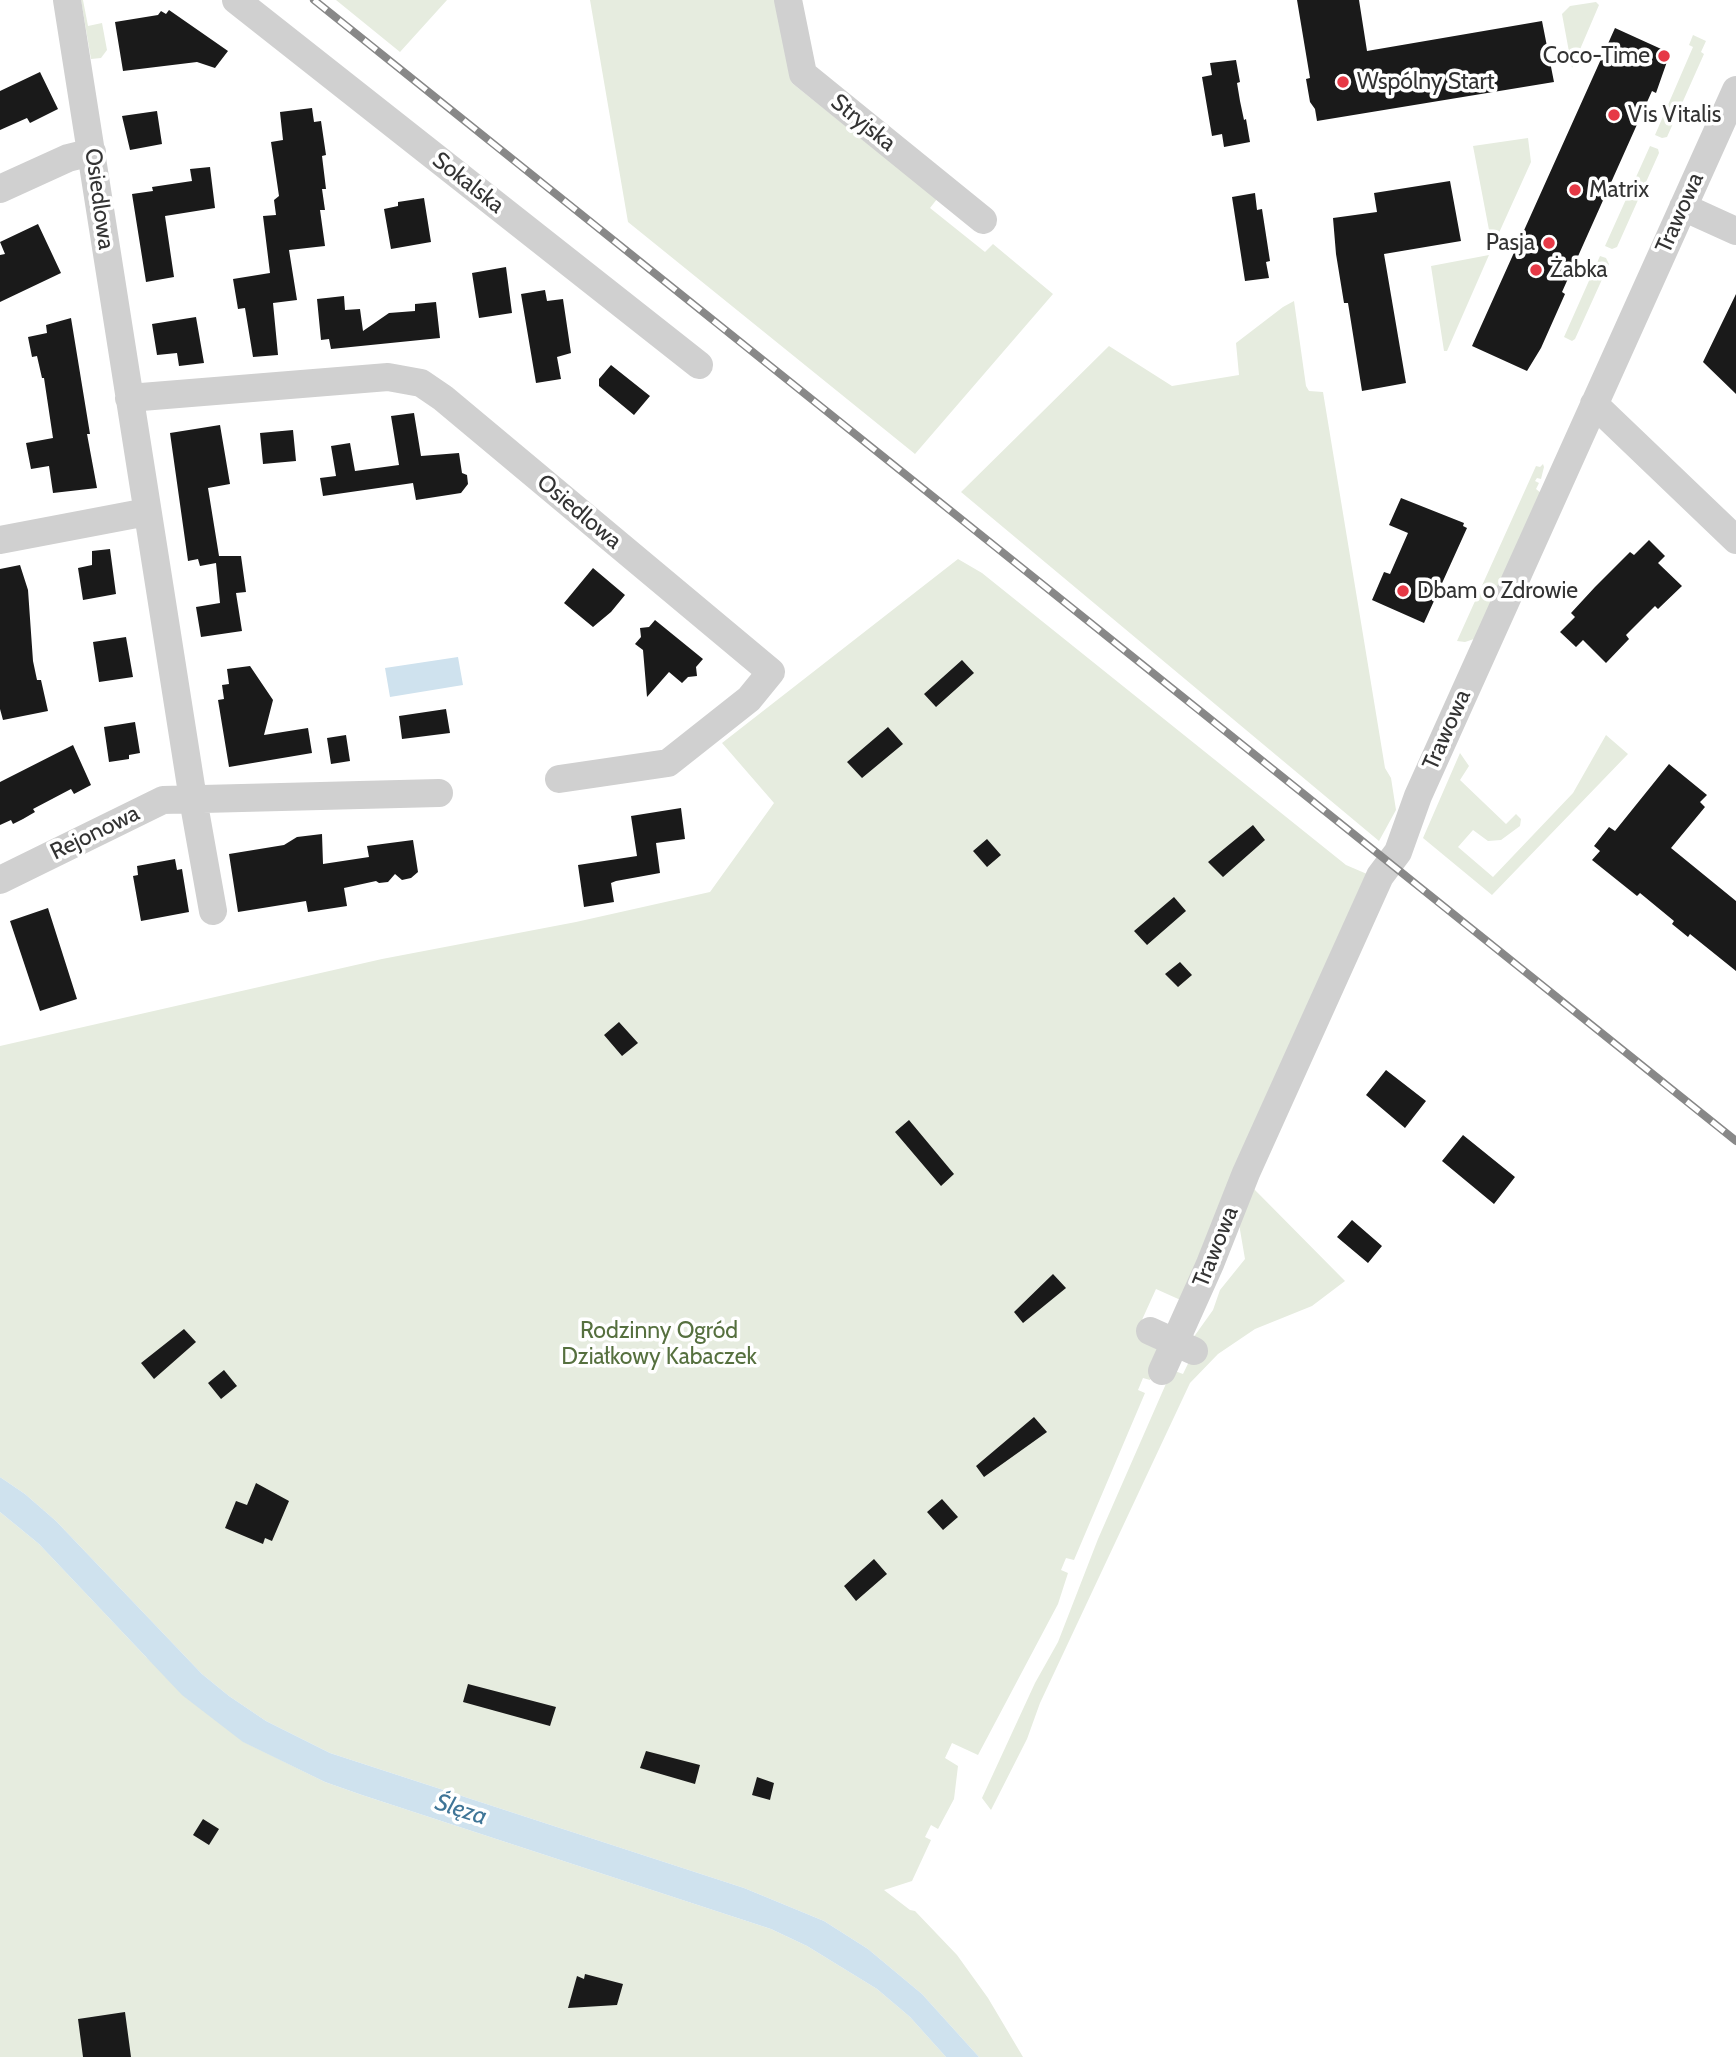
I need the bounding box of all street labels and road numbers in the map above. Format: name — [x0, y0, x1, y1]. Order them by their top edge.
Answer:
street label: Stryjska — [825, 89, 901, 157]
street label: Sokalska — [427, 146, 509, 220]
street label: Osiedlowa — [78, 147, 120, 251]
street label: Trawowa — [1650, 169, 1710, 257]
street label: Osiedlowa — [531, 469, 627, 555]
street label: Trawowa — [1417, 686, 1477, 774]
street label: Rejonowa — [46, 800, 144, 866]
street label: Trawowa — [1187, 1203, 1245, 1291]

